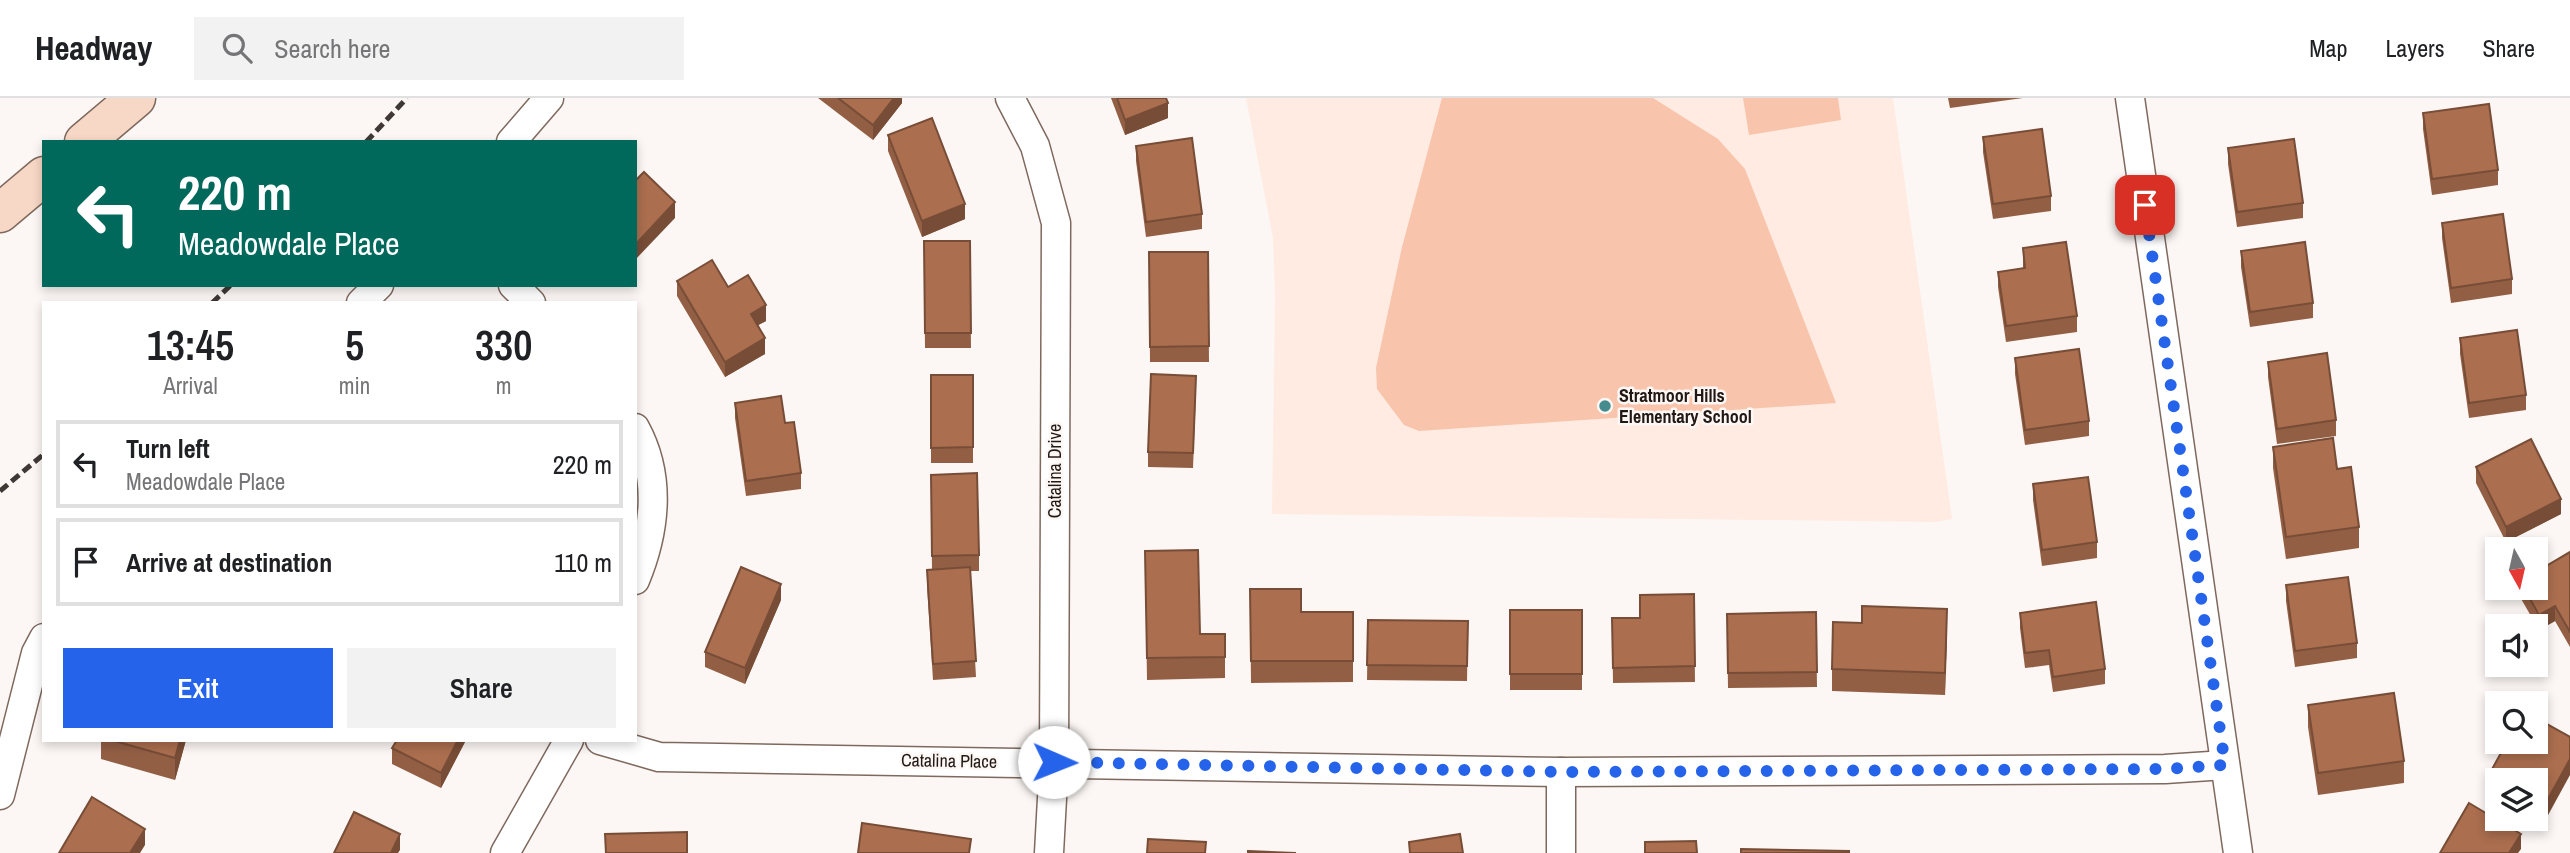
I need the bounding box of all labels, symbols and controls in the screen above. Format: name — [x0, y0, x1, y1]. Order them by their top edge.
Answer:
search box — [194, 17, 684, 80]
text: Headway — [35, 26, 152, 70]
icon: search — [218, 29, 256, 67]
text: Search here — [274, 31, 390, 66]
text: Map — [2309, 32, 2347, 64]
text: Layers — [2385, 32, 2444, 64]
text: Share — [2482, 32, 2535, 64]
text: 220 m — [178, 159, 292, 225]
icon: left — [63, 168, 154, 259]
pin — [2115, 175, 2175, 235]
icon: arrive — [2126, 186, 2164, 224]
text: Meadowdale Place — [178, 222, 400, 265]
text: 13:45 — [147, 317, 234, 373]
text: 5 — [345, 317, 364, 373]
text: 330 — [475, 317, 532, 373]
text: Arrival — [163, 370, 218, 401]
text: min — [339, 370, 370, 401]
text: m — [496, 370, 511, 401]
place label: Stratmoor Hills Elementary School — [1619, 383, 1752, 429]
marker: Stratmoor Hills Elementary School — [1597, 398, 1613, 414]
street label: Catalina Drive — [1042, 424, 1067, 518]
text: Turn left — [126, 431, 210, 466]
icon: left — [67, 445, 105, 483]
text: 220 m — [553, 447, 612, 482]
text: Meadowdale Place — [126, 466, 285, 497]
north arrow — [2485, 537, 2548, 600]
map controls — [2485, 537, 2548, 831]
icon: arrive — [67, 543, 105, 581]
text: Arrive at destination — [126, 545, 332, 580]
text: 110 m — [554, 545, 612, 580]
button: sound — [2485, 614, 2548, 677]
button: Exit — [63, 648, 333, 728]
button: Share — [347, 648, 616, 728]
button: search — [2485, 691, 2548, 754]
position arrow — [1017, 725, 1091, 799]
street label: Catalina Place — [901, 747, 997, 774]
button: layers — [2485, 768, 2548, 831]

